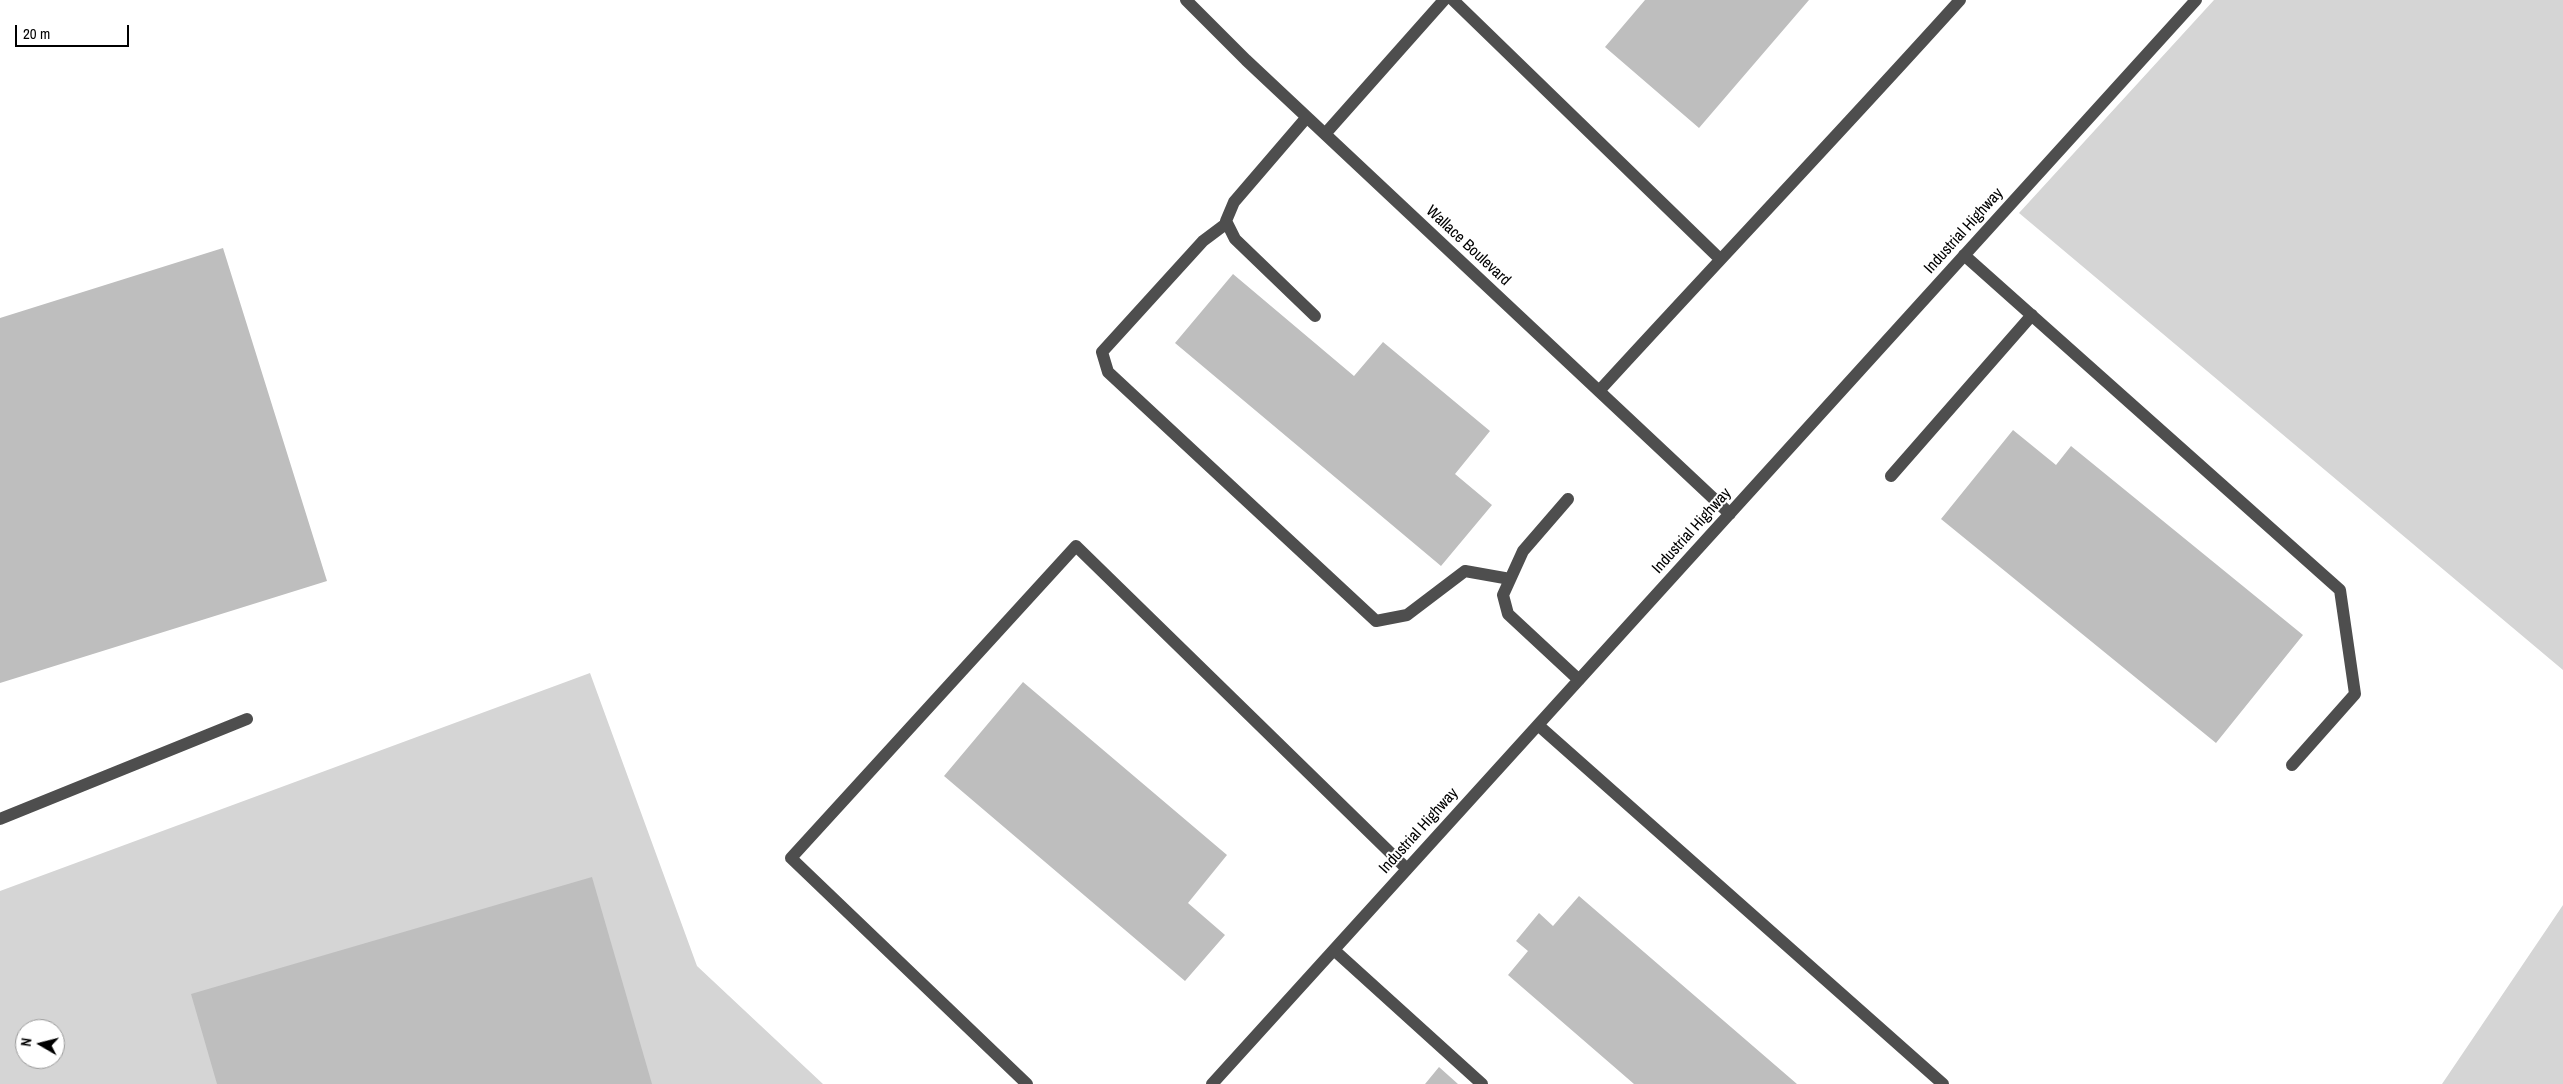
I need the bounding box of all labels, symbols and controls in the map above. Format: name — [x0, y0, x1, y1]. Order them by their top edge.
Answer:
scale bar — [18, 15, 131, 47]
text: 20 m — [23, 23, 50, 44]
street label: Industrial Highway — [1921, 184, 2007, 278]
street label: Wallace Boulevard — [1422, 202, 1514, 290]
street label: Industrial Highway — [1649, 484, 1735, 578]
street label: Industrial Highway — [1376, 784, 1462, 878]
north arrow — [15, 1019, 65, 1069]
text: N — [17, 1037, 36, 1047]

